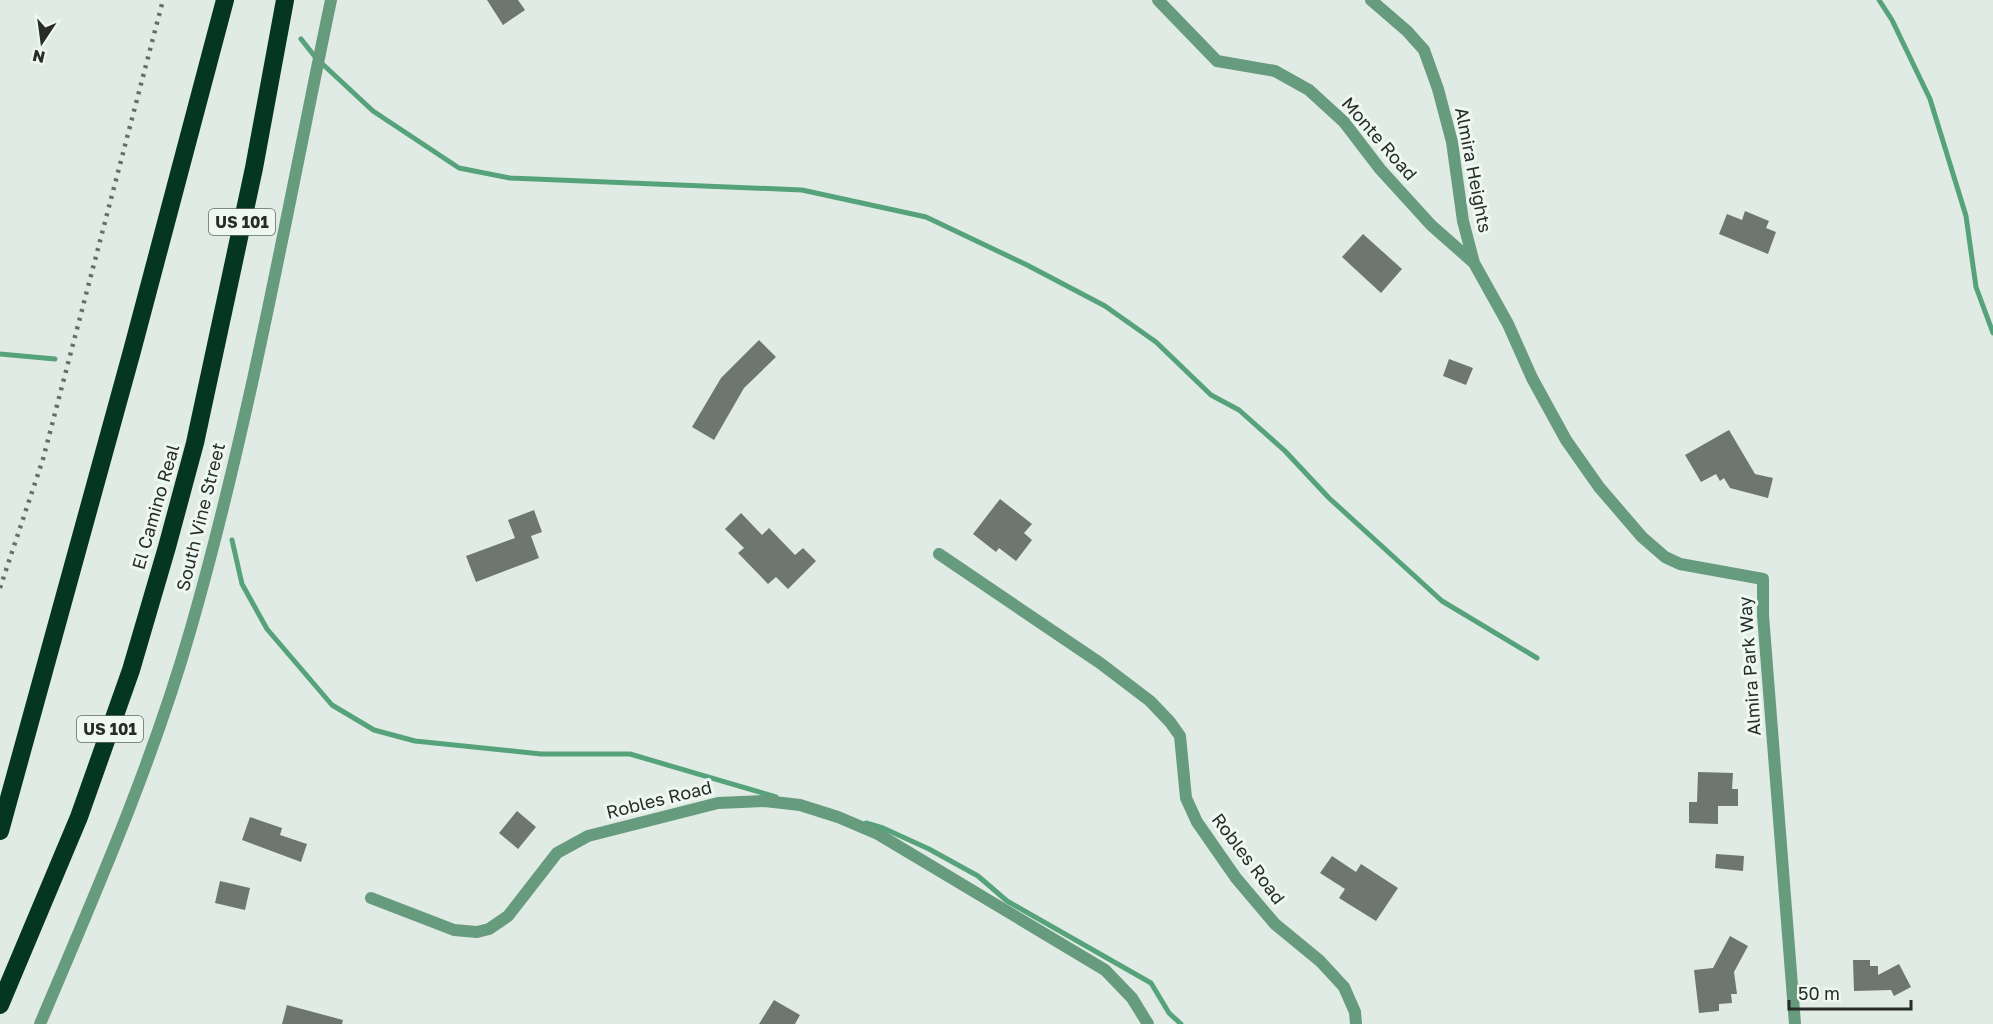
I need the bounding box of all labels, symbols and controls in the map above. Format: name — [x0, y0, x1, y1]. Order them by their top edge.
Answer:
north arrow — [12, 12, 72, 72]
text: N — [30, 46, 47, 68]
street label: Monte Road — [1338, 92, 1422, 185]
street label: Almira Heights — [1451, 105, 1497, 234]
road number: US 101 — [209, 209, 275, 235]
street label: South Vine Street — [171, 440, 229, 593]
street label: El Camino Real — [127, 441, 183, 572]
street label: Almira Park Way — [1733, 596, 1765, 736]
road number: US 101 — [77, 716, 143, 742]
street label: Robles Road — [604, 775, 714, 823]
street label: Robles Road — [1207, 809, 1290, 908]
scale bar — [1789, 973, 1910, 1011]
text: 50 m — [1798, 982, 1840, 1004]

